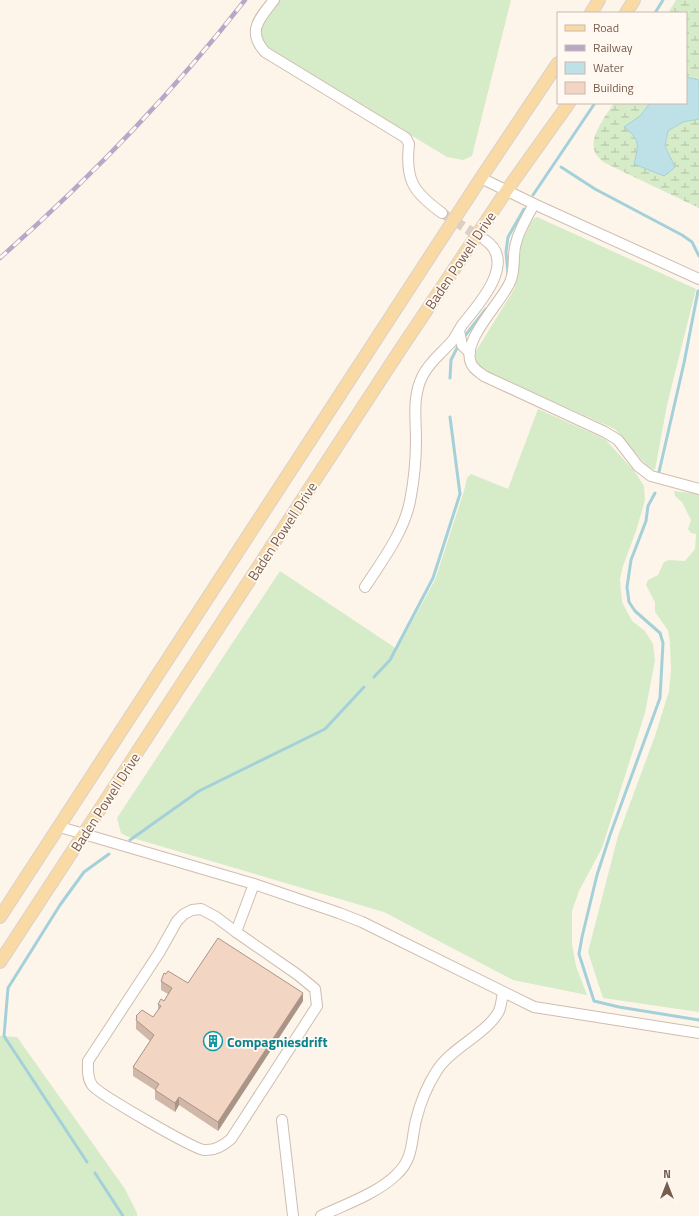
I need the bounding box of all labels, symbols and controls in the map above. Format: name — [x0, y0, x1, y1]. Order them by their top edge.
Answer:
legend — [557, 12, 687, 104]
text: Road — [593, 18, 619, 37]
text: Railway — [593, 38, 633, 57]
text: Water — [593, 58, 624, 77]
text: Building — [593, 78, 634, 97]
street label: Baden Powell Drive — [419, 207, 501, 313]
street label: Baden Powell Drive — [242, 477, 322, 585]
street label: Baden Powell Drive — [65, 748, 145, 856]
building icon: Compagniesdrift — [202, 1030, 224, 1052]
place label: Compagniesdrift — [227, 1031, 328, 1052]
north arrow — [647, 1164, 687, 1204]
text: N — [663, 1166, 671, 1182]

